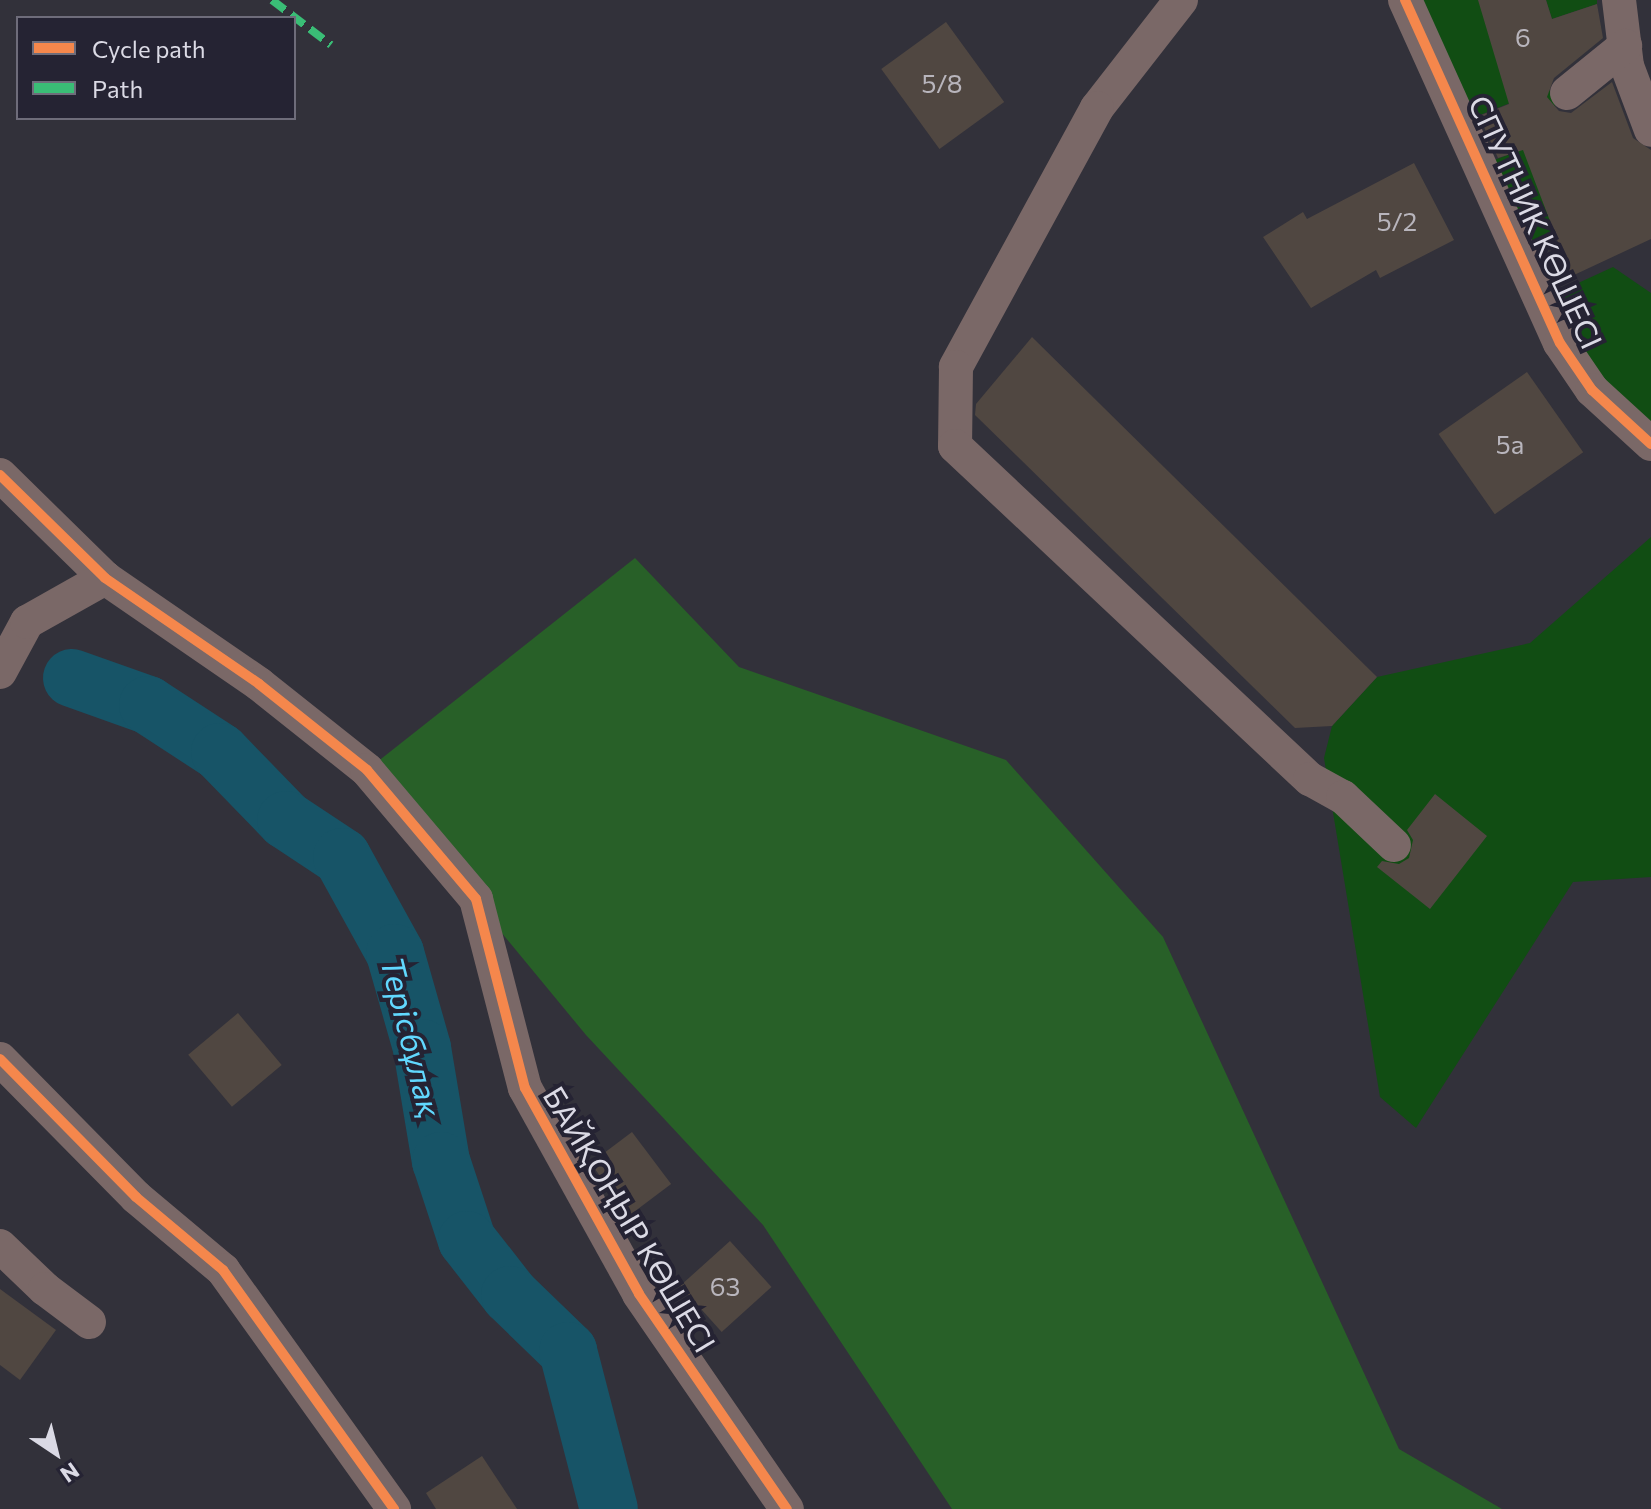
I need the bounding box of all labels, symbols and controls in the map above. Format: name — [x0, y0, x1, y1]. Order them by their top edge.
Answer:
legend — [16, 16, 296, 120]
house number: 6 — [1515, 21, 1531, 53]
text: Cycle path — [92, 34, 206, 63]
house number: 5/8 — [921, 67, 963, 99]
text: Path — [92, 74, 143, 103]
street label: СПУТНИК КӨШЕСІ — [1462, 90, 1610, 354]
house number: 5/2 — [1377, 205, 1417, 237]
house number: 5а — [1496, 428, 1524, 460]
water label: Терісбұлақ — [373, 953, 451, 1121]
street label: БАЙҚОҢЫР КӨШЕСІ — [536, 1080, 724, 1358]
house number: 63 — [710, 1270, 740, 1302]
north arrow — [16, 1413, 96, 1493]
text: N — [56, 1457, 85, 1489]

